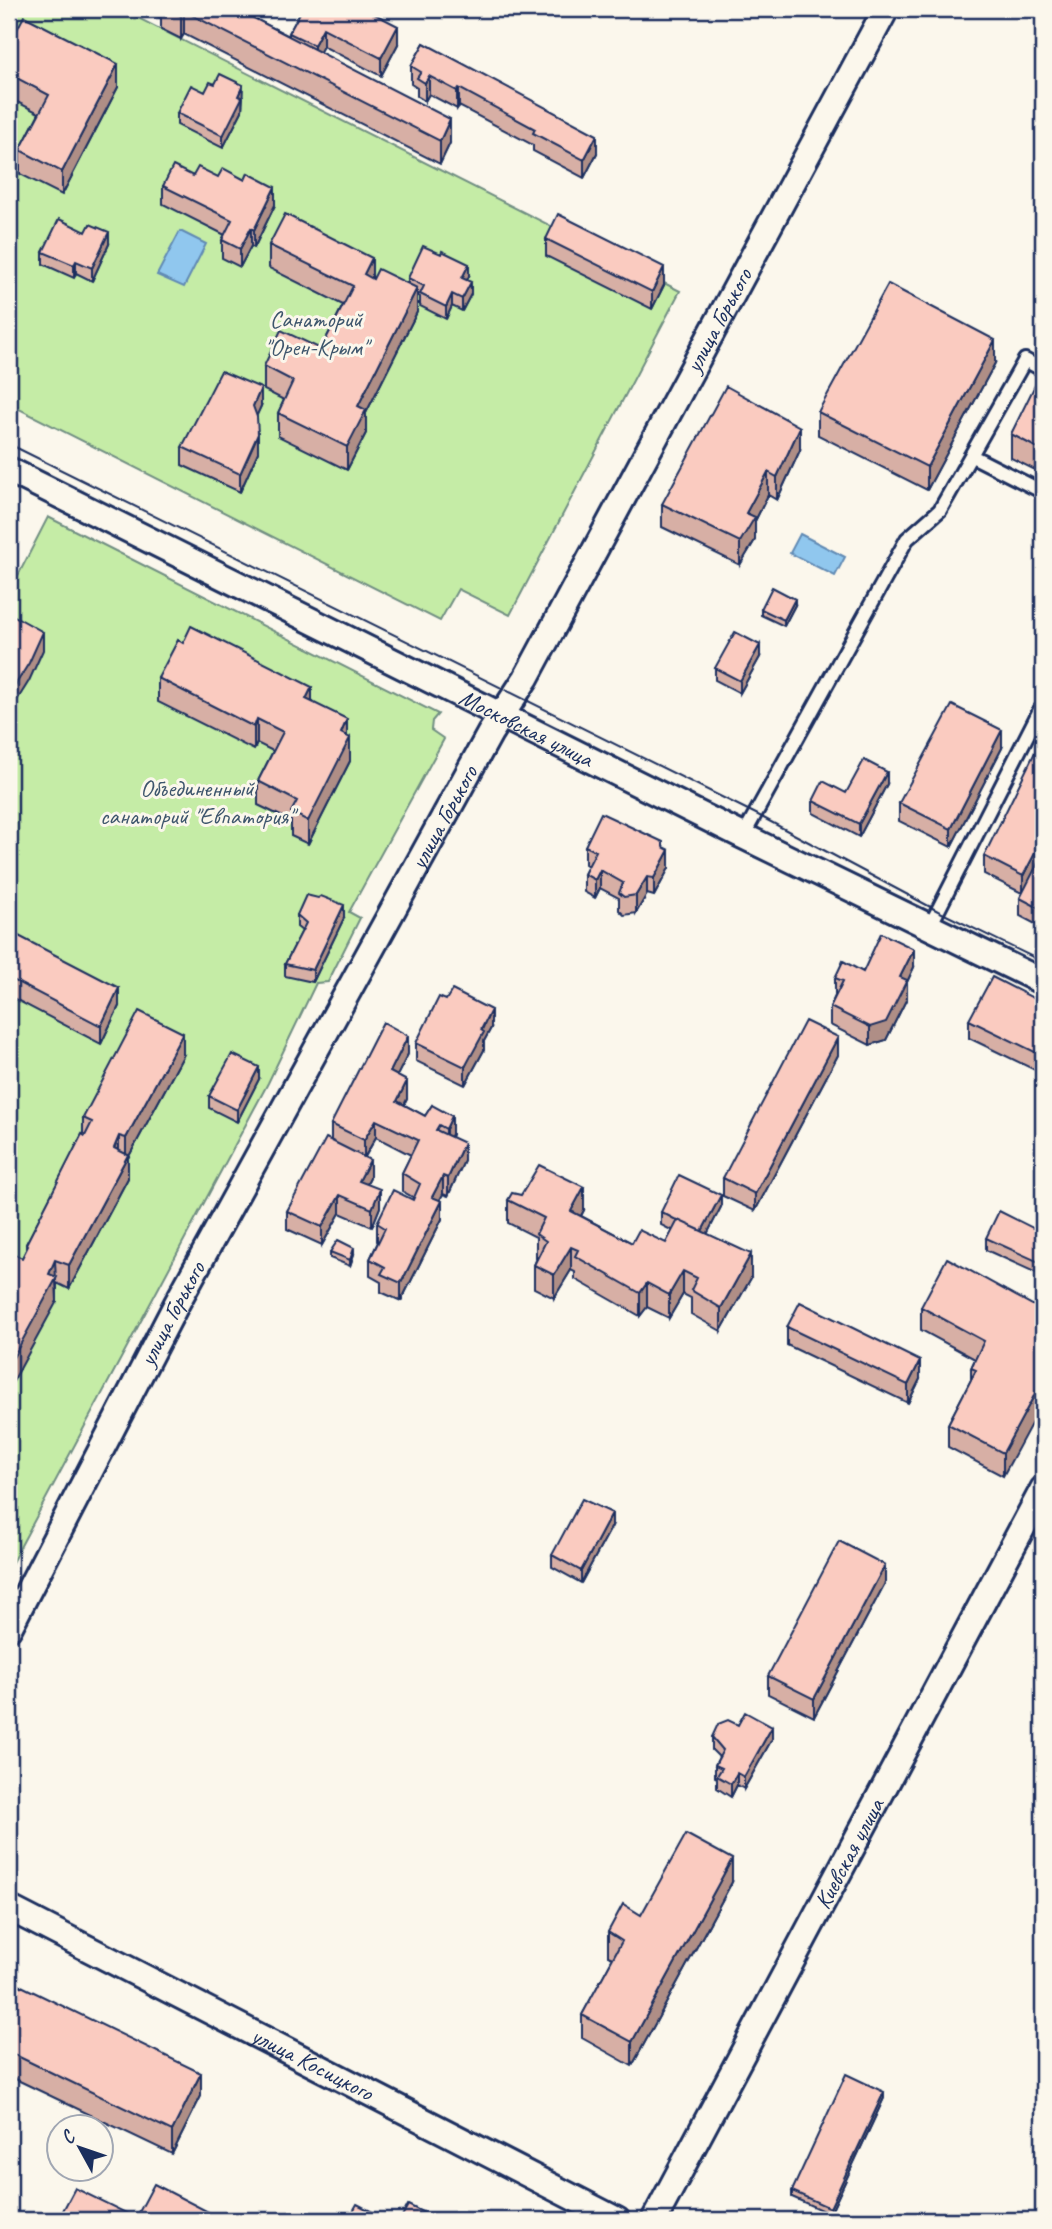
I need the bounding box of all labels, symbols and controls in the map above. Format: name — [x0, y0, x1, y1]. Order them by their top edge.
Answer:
street label: улица Горького — [677, 262, 759, 379]
park label: Санаторий "Орен-Крым" — [264, 304, 373, 362]
street label: Московская улица — [454, 682, 599, 774]
street label: улица Горького — [402, 759, 485, 876]
park label: Объединенный санаторий "Евпатория" — [100, 773, 299, 831]
street label: улица Горького — [131, 1255, 213, 1373]
street label: Киевская улица — [807, 1792, 891, 1914]
street label: улица Косицкого — [245, 2019, 380, 2108]
north arrow — [46, 2114, 116, 2184]
text: С — [56, 2124, 82, 2149]

